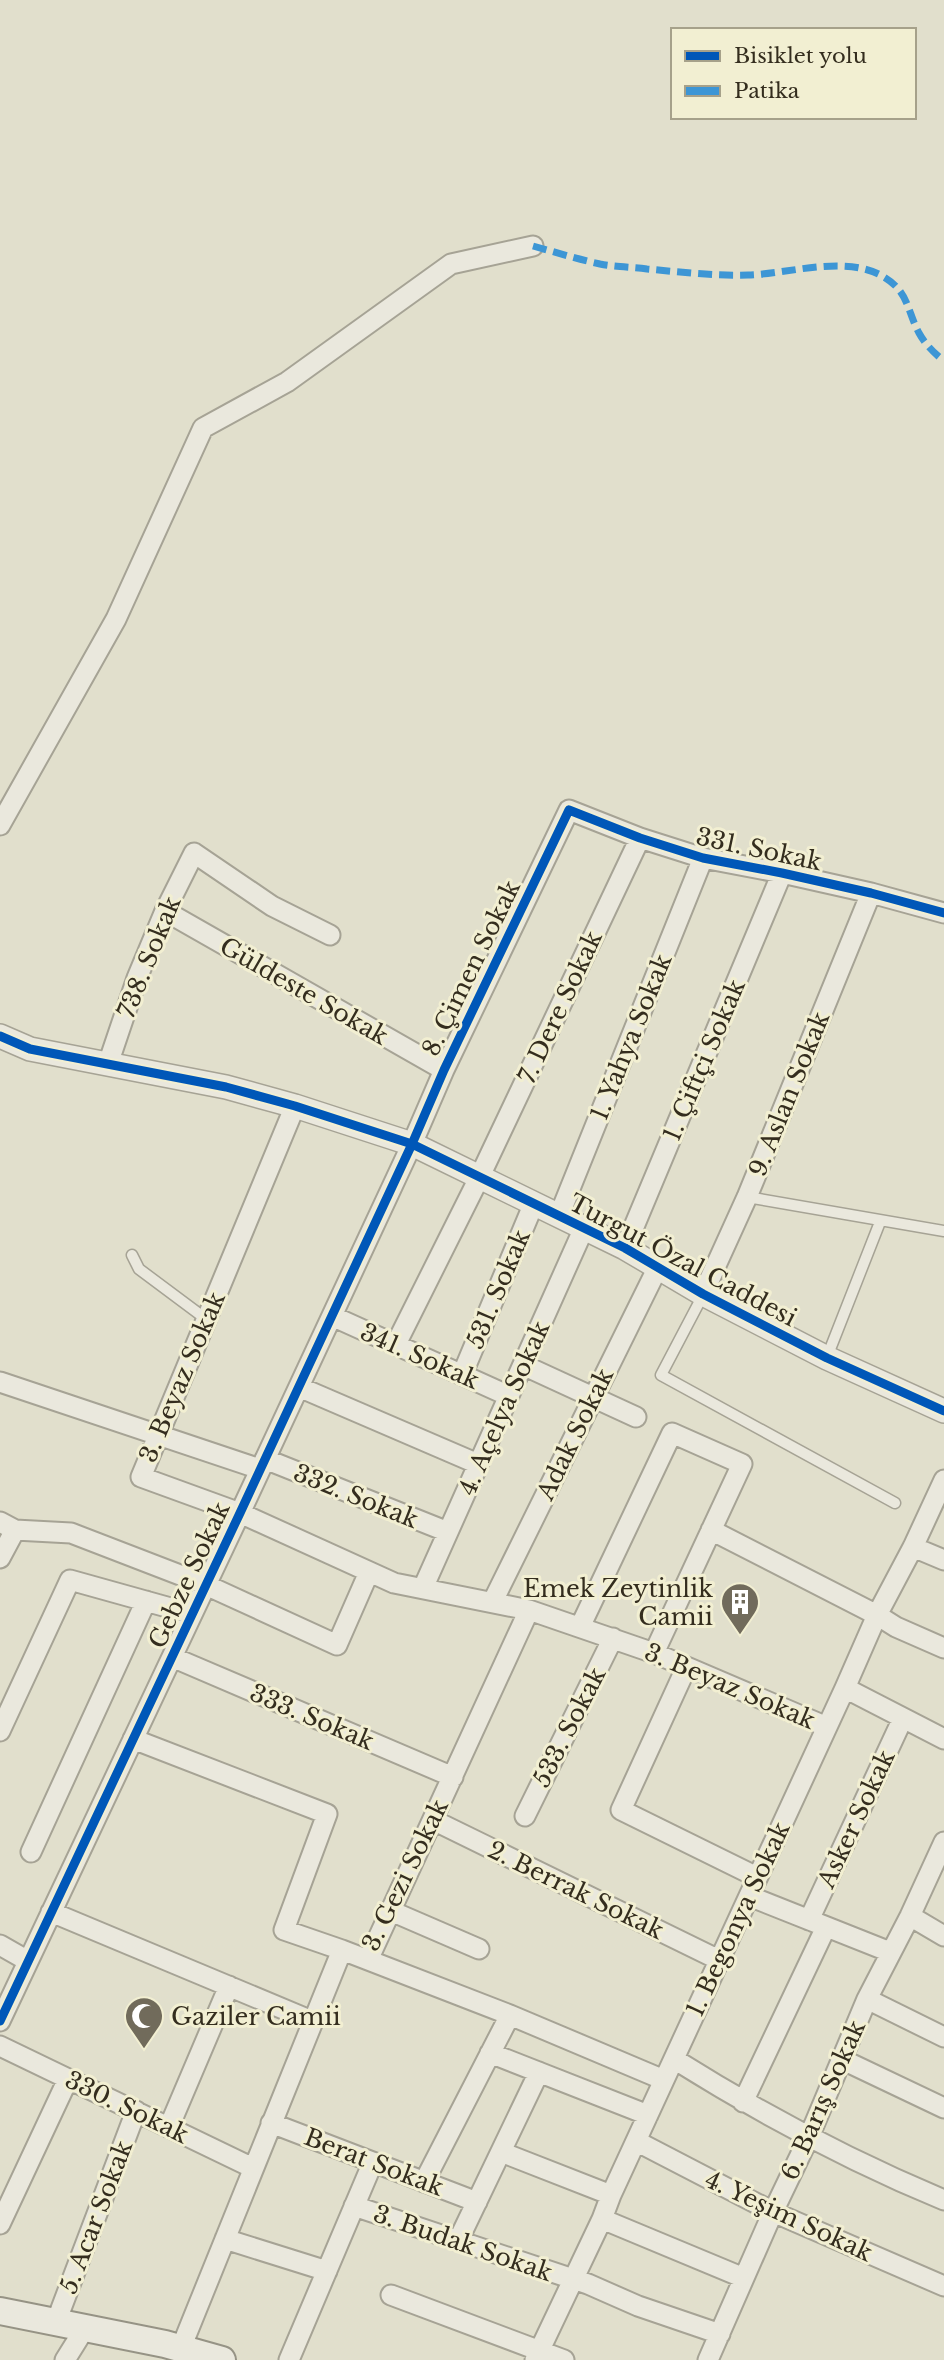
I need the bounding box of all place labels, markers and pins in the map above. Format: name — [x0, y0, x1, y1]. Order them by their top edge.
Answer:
place label: Emek Zeytinlik Camii — [523, 1574, 713, 1631]
building icon: Emek Zeytinlik Camii — [719, 1581, 761, 1636]
mosque icon: Gaziler Camii — [123, 1995, 165, 2050]
place label: Gaziler Camii — [171, 2002, 341, 2031]

